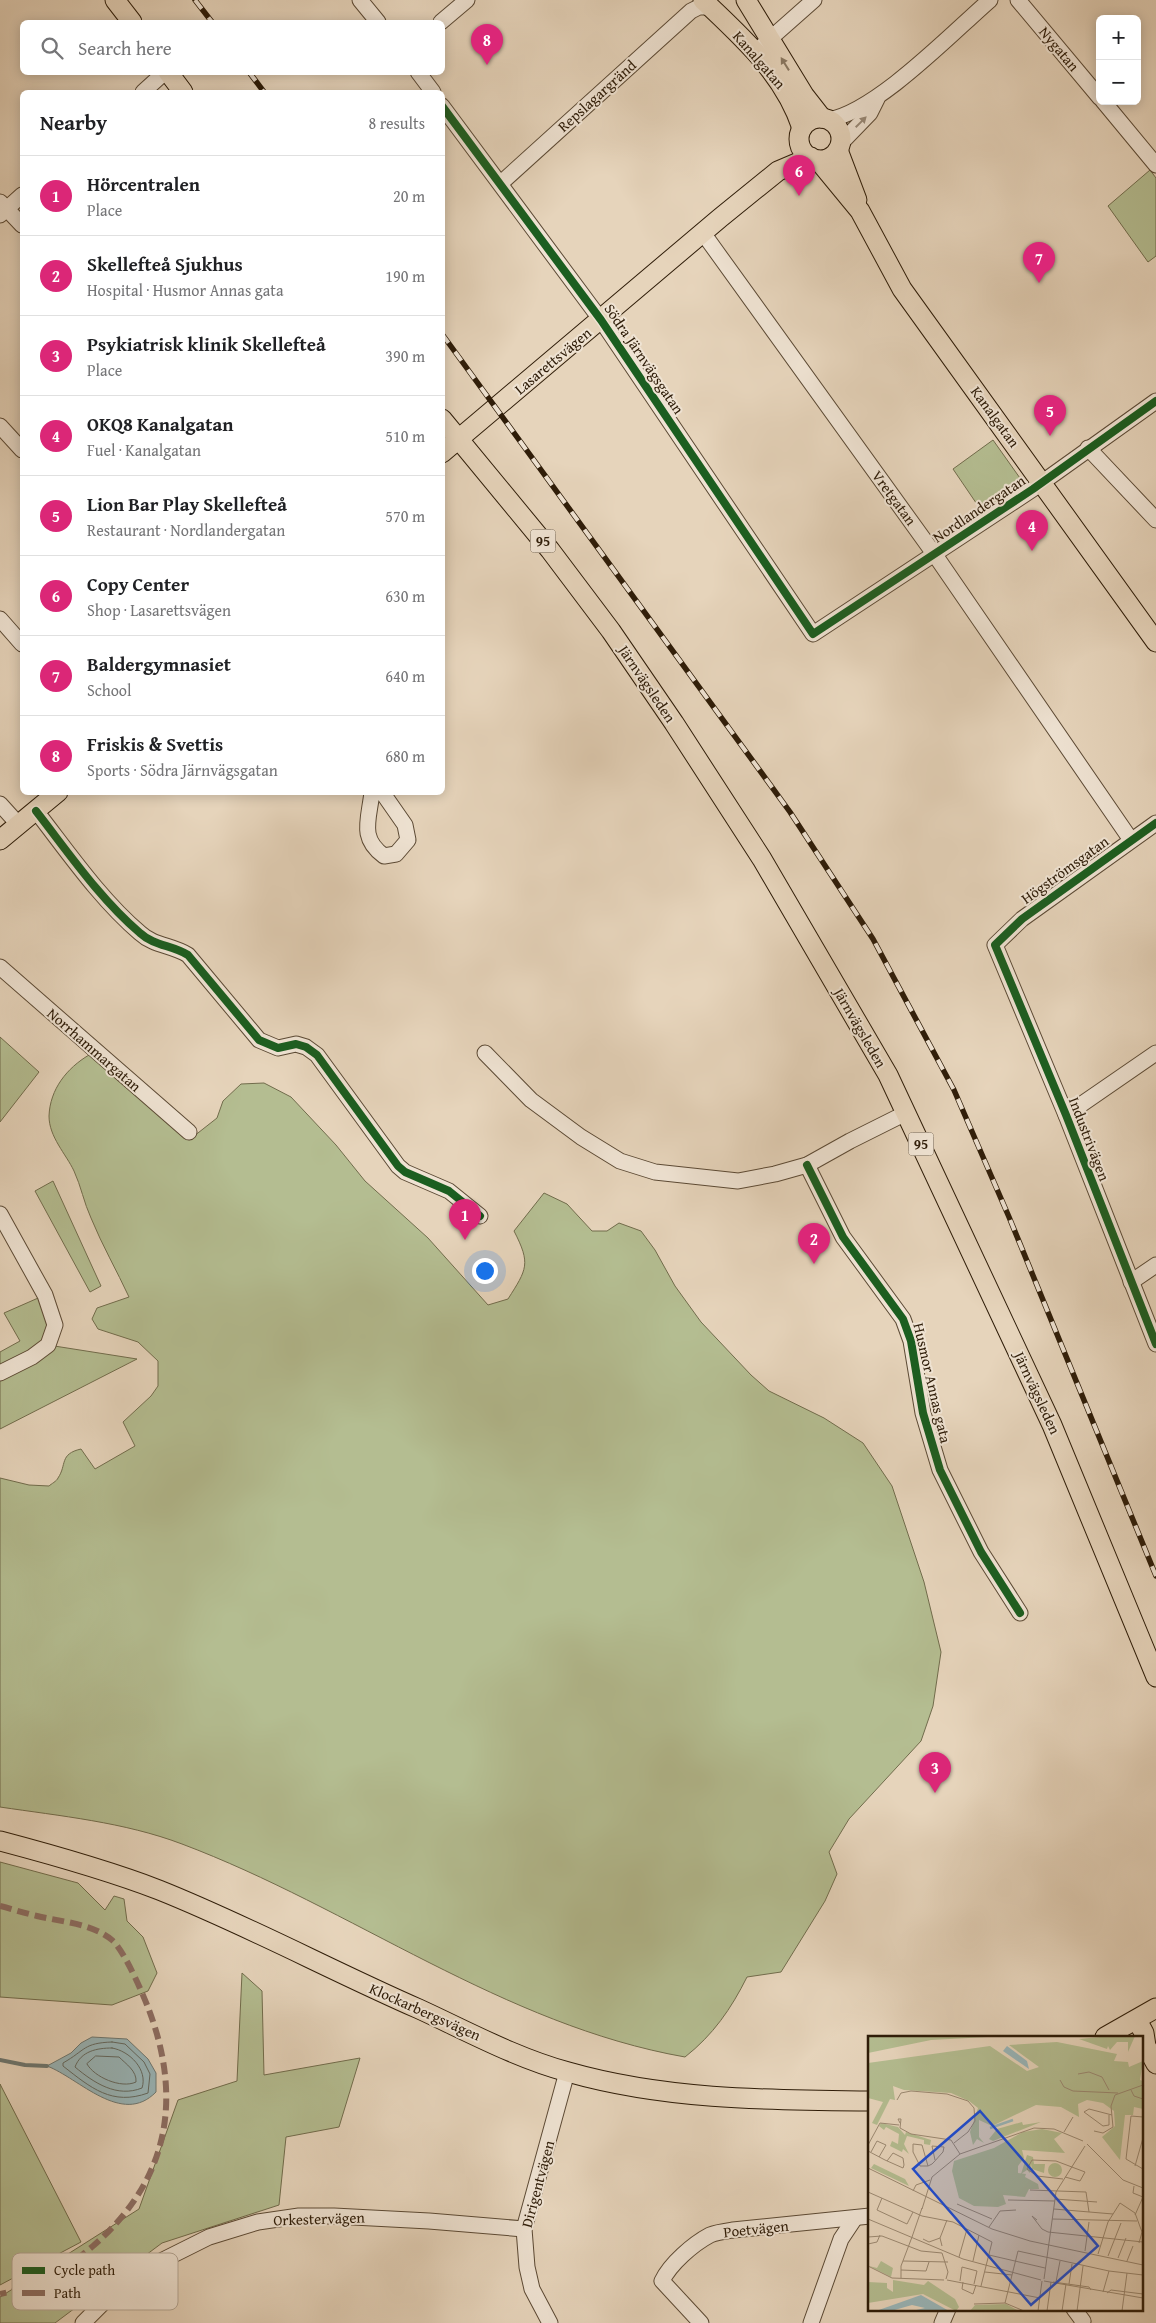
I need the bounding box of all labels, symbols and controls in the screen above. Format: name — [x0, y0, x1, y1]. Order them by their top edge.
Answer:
map controls — [1096, 15, 1141, 105]
button: + — [1096, 15, 1141, 60]
search box — [20, 20, 445, 75]
street label: Nygatan — [1034, 22, 1085, 76]
pin: 8 — [471, 24, 503, 65]
street label: Kanalgatan — [728, 26, 791, 94]
icon: search — [38, 34, 66, 62]
text: Search here — [78, 34, 172, 62]
street label: Repslagargränd — [553, 55, 640, 137]
one-way arrow — [780, 57, 789, 70]
button: − — [1096, 60, 1141, 105]
text: Nearby — [40, 107, 107, 138]
text: 8 results — [368, 111, 425, 135]
one-way arrow — [855, 116, 867, 128]
pin: 6 — [783, 155, 815, 196]
text: Hörcentralen — [87, 170, 200, 198]
text: 1 — [52, 184, 60, 208]
text: 20 m — [393, 184, 425, 208]
text: Place — [87, 198, 122, 222]
pin: 7 — [1023, 242, 1055, 283]
text: Skellefteå Sjukhus — [87, 250, 243, 278]
text: 2 — [52, 264, 60, 288]
text: 190 m — [385, 264, 425, 288]
text: Hospital · Husmor Annas gata — [87, 278, 283, 302]
street label: Södra Järnvägsgatan — [600, 299, 690, 419]
street label: Lasarettsvägen — [510, 322, 596, 399]
text: Psykiatrisk klinik Skellefteå — [87, 330, 326, 358]
text: 3 — [52, 344, 60, 368]
text: 390 m — [385, 344, 425, 368]
text: Place — [87, 358, 122, 382]
street label: Kanalgatan — [966, 382, 1025, 452]
pin: 5 — [1034, 395, 1066, 436]
text: OKQ8 Kanalgatan — [87, 410, 233, 438]
text: 4 — [52, 424, 60, 448]
text: 510 m — [385, 424, 425, 448]
text: Fuel · Kanalgatan — [87, 438, 201, 462]
street label: Vretgatan — [867, 466, 922, 530]
street label: Nordlandergatan — [928, 469, 1030, 547]
text: Lion Bar Play Skellefteå — [87, 490, 287, 518]
text: 5 — [52, 504, 60, 528]
text: 570 m — [385, 504, 425, 528]
pin: 4 — [1016, 510, 1048, 551]
text: Restaurant · Nordlandergatan — [87, 518, 285, 542]
road number: 95 — [530, 530, 556, 552]
text: Copy Center — [87, 570, 189, 598]
text: 6 — [52, 584, 60, 608]
text: 630 m — [385, 584, 425, 608]
text: Shop · Lasarettsvägen — [87, 598, 231, 622]
street label: Järnvägsleden — [613, 639, 681, 727]
text: Baldergymnasiet — [87, 650, 231, 678]
text: 7 — [52, 664, 60, 688]
text: 640 m — [385, 664, 425, 688]
text: School — [87, 678, 131, 702]
text: Friskis & Svettis — [87, 730, 223, 758]
text: 8 — [52, 744, 60, 768]
text: 680 m — [385, 744, 425, 768]
text: Sports · Södra Järnvägsgatan — [87, 758, 278, 782]
street label: Högströmsgatan — [1017, 830, 1113, 909]
street label: Järnvägsleden — [828, 982, 892, 1072]
street label: Norrhammargatan — [43, 1003, 146, 1097]
street label: Industrivägen — [1064, 1094, 1115, 1184]
road number: 95 — [908, 1132, 934, 1156]
pin: 1 — [449, 1199, 481, 1240]
pin: 2 — [798, 1223, 830, 1264]
your location — [472, 1258, 498, 1284]
street label: Husmor Annas gata — [908, 1321, 957, 1445]
street label: Järnvägsleden — [1008, 1346, 1066, 1438]
pin: 3 — [919, 1752, 951, 1793]
street label: Klockarbergsvägen — [366, 1978, 485, 2046]
inset map — [868, 2036, 1144, 2310]
street label: Dirigentvägen — [516, 2137, 559, 2230]
street label: Orkestervägen — [273, 2206, 366, 2231]
street label: Poetvägen — [722, 2215, 790, 2242]
legend — [12, 2253, 178, 2310]
text: Cycle path — [54, 2260, 115, 2280]
text: Path — [54, 2283, 81, 2303]

